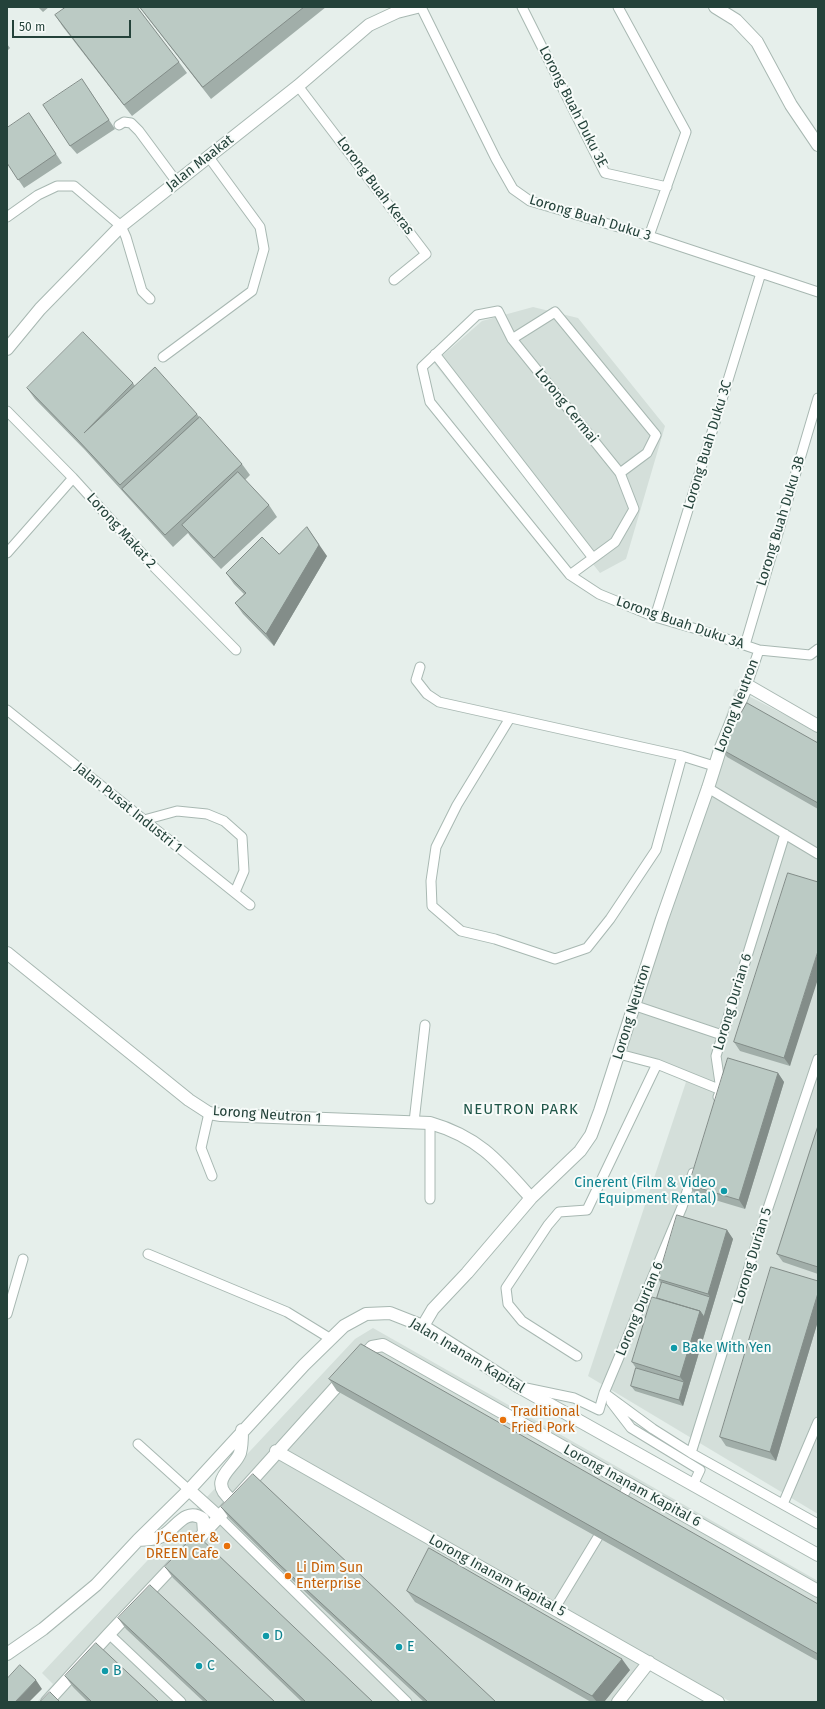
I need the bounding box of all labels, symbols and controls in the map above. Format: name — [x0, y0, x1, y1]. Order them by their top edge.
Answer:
scale bar — [14, 12, 133, 38]
text: 50 m — [19, 20, 45, 34]
street label: Lorong Buah Duku 3E — [535, 44, 611, 170]
street label: Jalan Maakat — [163, 131, 237, 195]
street label: Lorong Buah Keras — [333, 134, 417, 238]
street label: Lorong Buah Duku 3 — [527, 191, 653, 245]
street label: Lorong Cermai — [531, 365, 601, 447]
street label: Lorong Buah Duku 3C — [680, 378, 736, 512]
street label: Lorong Buah Duku 3B — [753, 454, 809, 588]
street label: Lorong Makat 2 — [83, 490, 159, 572]
street label: Lorong Buah Duku 3A — [614, 593, 746, 653]
street label: Lorong Neutron — [711, 657, 763, 755]
street label: Jalan Pusat Industri 1 — [71, 759, 185, 857]
street label: Lorong Durian 6 — [710, 951, 756, 1053]
street label: Lorong Neutron — [610, 962, 654, 1062]
district label: NEUTRON PARK — [463, 1101, 579, 1119]
street label: Lorong Neutron 1 — [212, 1103, 322, 1127]
place label: Cinerent (Film & Video Equipment Rental) — [574, 1175, 716, 1208]
marker: Cinerent (Film & Video Equipment Rental) — [719, 1186, 729, 1196]
street label: Lorong Durian 5 — [730, 1206, 776, 1306]
street label: Lorong Durian 6 — [613, 1259, 667, 1359]
street label: Jalan Inanam Kapital — [406, 1315, 528, 1397]
place label: Bake With Yen — [682, 1340, 772, 1356]
marker: Bake With Yen — [669, 1343, 679, 1353]
place label: Traditional Fried Pork — [511, 1404, 580, 1436]
marker: Traditional Fried Pork — [498, 1415, 508, 1425]
street label: Lorong Inanam Kapital 6 — [560, 1441, 704, 1531]
place label: J’Center & DREEN Cafe — [146, 1530, 219, 1562]
street label: Lorong Inanam Kapital 5 — [426, 1531, 568, 1621]
marker: J’Center & DREEN Cafe — [222, 1541, 232, 1551]
place label: Li Dim Sun Enterprise — [296, 1560, 363, 1592]
marker: Li Dim Sun Enterprise — [283, 1571, 293, 1581]
place label: D — [274, 1628, 283, 1644]
marker: D — [261, 1631, 271, 1641]
place label: E — [407, 1639, 414, 1655]
marker: E — [394, 1642, 404, 1652]
place label: C — [207, 1658, 215, 1674]
marker: C — [194, 1661, 204, 1671]
place label: B — [113, 1663, 122, 1679]
marker: B — [100, 1666, 110, 1676]

